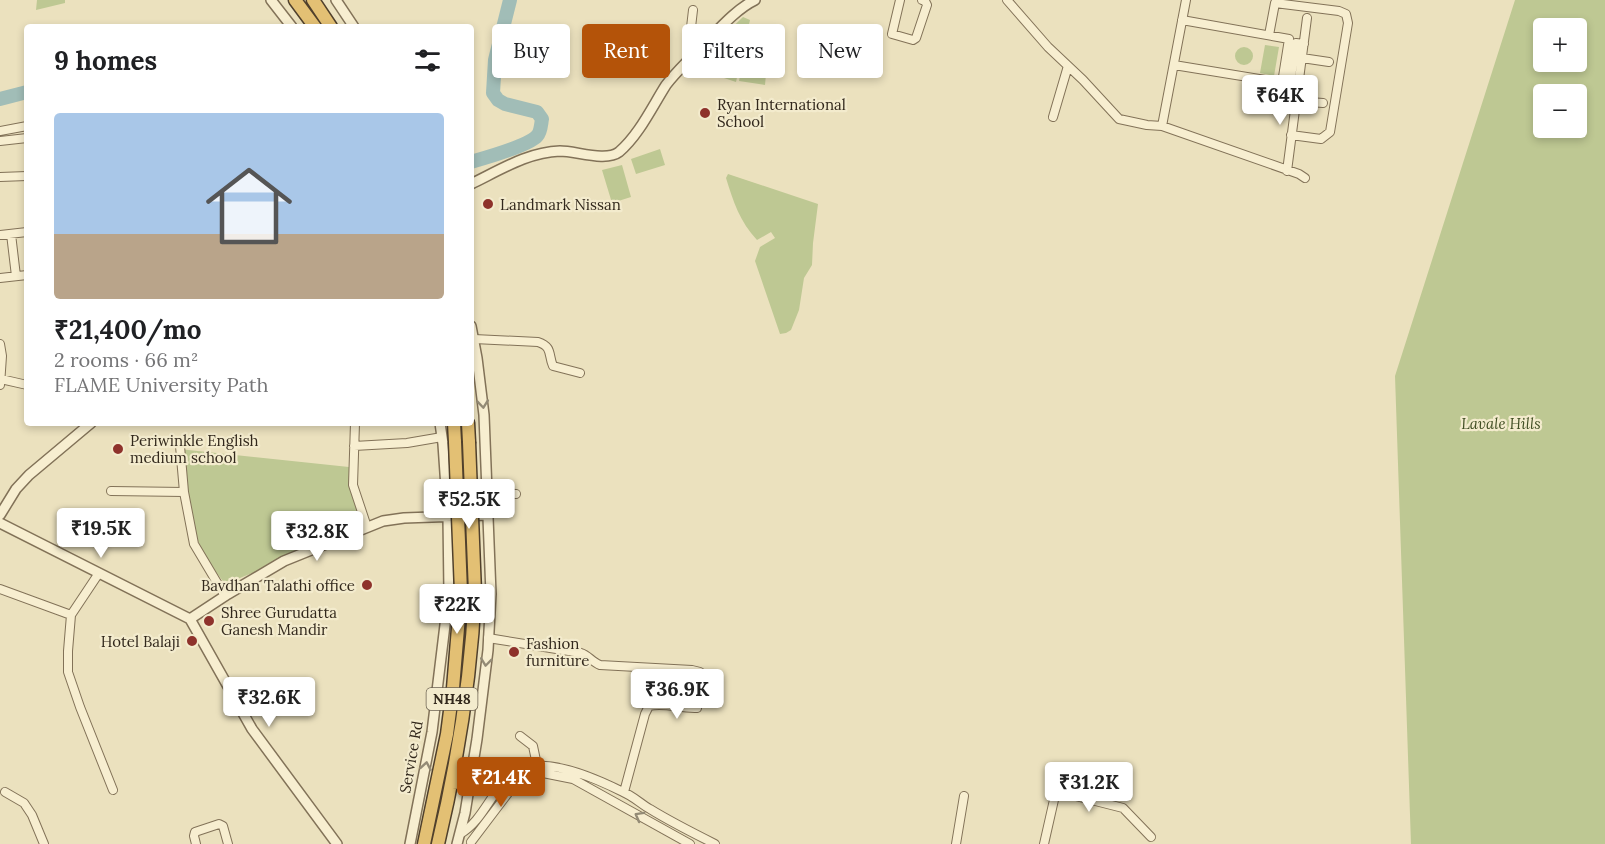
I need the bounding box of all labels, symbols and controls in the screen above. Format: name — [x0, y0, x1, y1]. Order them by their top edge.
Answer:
map controls — [1533, 18, 1587, 138]
button: + — [1533, 18, 1587, 72]
chip: Buy — [492, 24, 570, 78]
chip: Rent — [582, 24, 670, 78]
chip: Filters — [682, 24, 785, 78]
chip: New — [797, 24, 883, 78]
text: 9 homes — [54, 44, 157, 77]
icon: filters — [411, 44, 444, 77]
pin: ₹64K — [1244, 75, 1316, 126]
text: ₹64K — [1256, 82, 1304, 107]
button: − — [1533, 84, 1587, 138]
place label: Ryan International School — [717, 95, 846, 131]
marker: Ryan International School — [698, 106, 712, 120]
icon: home — [195, 152, 303, 260]
place label: Landmark Nissan — [500, 195, 621, 214]
marker: Landmark Nissan — [481, 197, 495, 211]
text: ₹21,400/mo — [54, 313, 201, 346]
text: 2 rooms · 66 m² — [54, 347, 199, 372]
text: FLAME University Path — [54, 372, 268, 397]
one-way arrow — [476, 400, 489, 409]
park label: Lavale Hills — [1461, 414, 1541, 433]
place label: Periwinkle English medium school — [130, 431, 259, 467]
marker: Periwinkle English medium school — [111, 442, 125, 456]
pin: ₹52.5K — [420, 479, 518, 530]
text: ₹52.5K — [438, 486, 500, 511]
pin: ₹19.5K — [52, 508, 150, 559]
pin: ₹32.8K — [268, 511, 366, 562]
text: ₹19.5K — [71, 515, 131, 540]
text: ₹32.8K — [285, 518, 349, 543]
place label: Bavdhan Talathi office — [201, 576, 355, 595]
marker: Bavdhan Talathi office — [360, 578, 374, 592]
pin: ₹22K — [421, 584, 493, 635]
text: ₹22K — [434, 591, 481, 616]
place label: Shree Gurudatta Ganesh Mandir — [221, 603, 337, 639]
marker: Shree Gurudatta Ganesh Mandir — [202, 614, 216, 628]
place label: Hotel Balaji — [101, 632, 180, 651]
marker: Hotel Balaji — [185, 634, 199, 648]
place label: Fashion furniture — [526, 634, 589, 670]
marker: Fashion furniture — [507, 645, 521, 659]
one-way arrow — [480, 657, 493, 666]
pin: ₹36.9K — [628, 669, 726, 720]
text: ₹36.9K — [645, 676, 709, 701]
pin: ₹32.6K — [220, 677, 318, 728]
text: ₹32.6K — [237, 684, 301, 709]
road number: NH48 — [426, 688, 478, 710]
street label: Service Rd — [395, 719, 427, 795]
pin: ₹21.4K — [452, 757, 550, 808]
one-way arrow — [419, 761, 431, 771]
pin: ₹31.2K — [1040, 762, 1138, 813]
text: ₹21.4K — [471, 764, 531, 789]
text: ₹31.2K — [1059, 769, 1119, 794]
one-way arrow — [635, 811, 645, 823]

